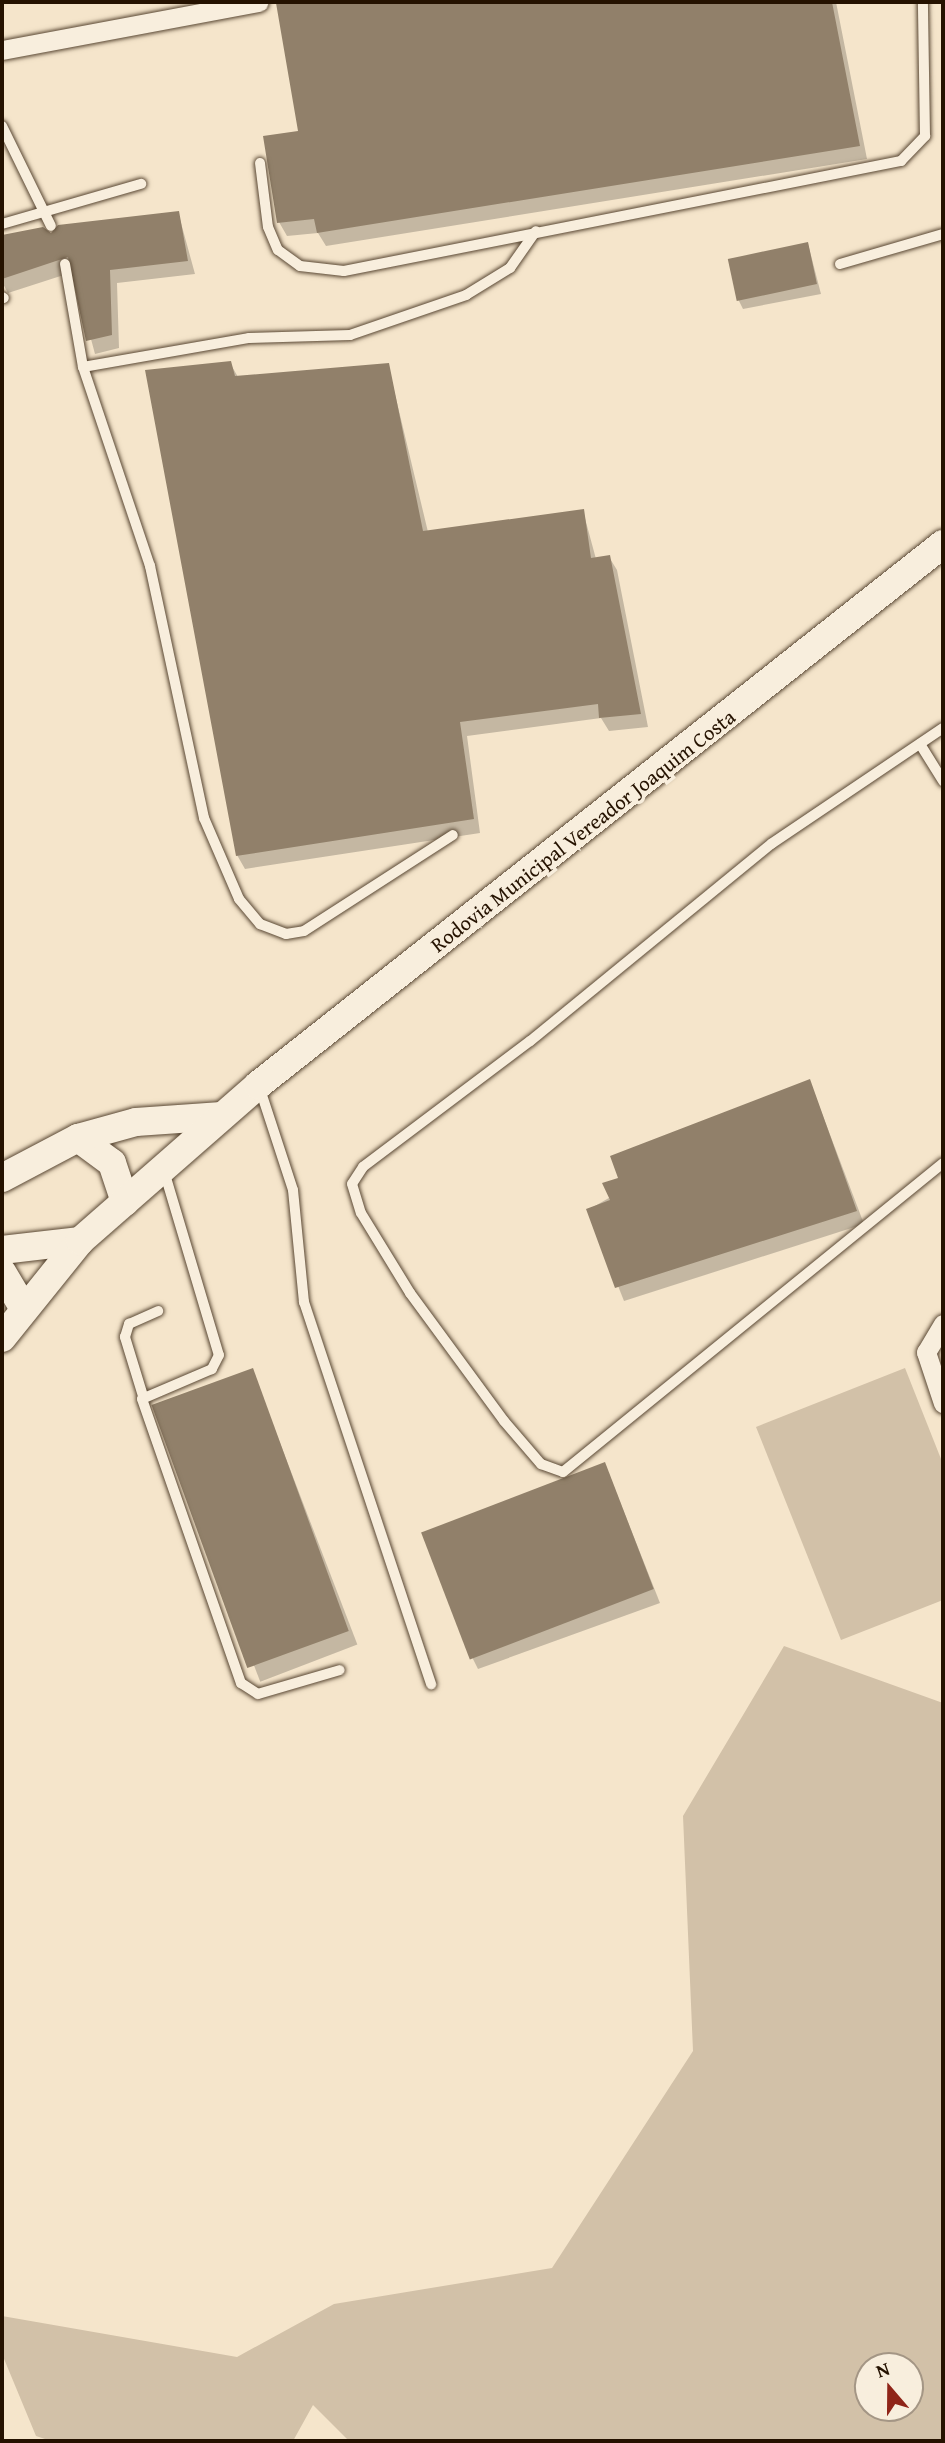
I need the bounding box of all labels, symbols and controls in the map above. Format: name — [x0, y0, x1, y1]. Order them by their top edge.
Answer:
street label: Rodovia Municipal Vereador Joaquim Costa — [426, 704, 740, 958]
north arrow — [854, 2352, 924, 2422]
text: N — [872, 2354, 893, 2384]

